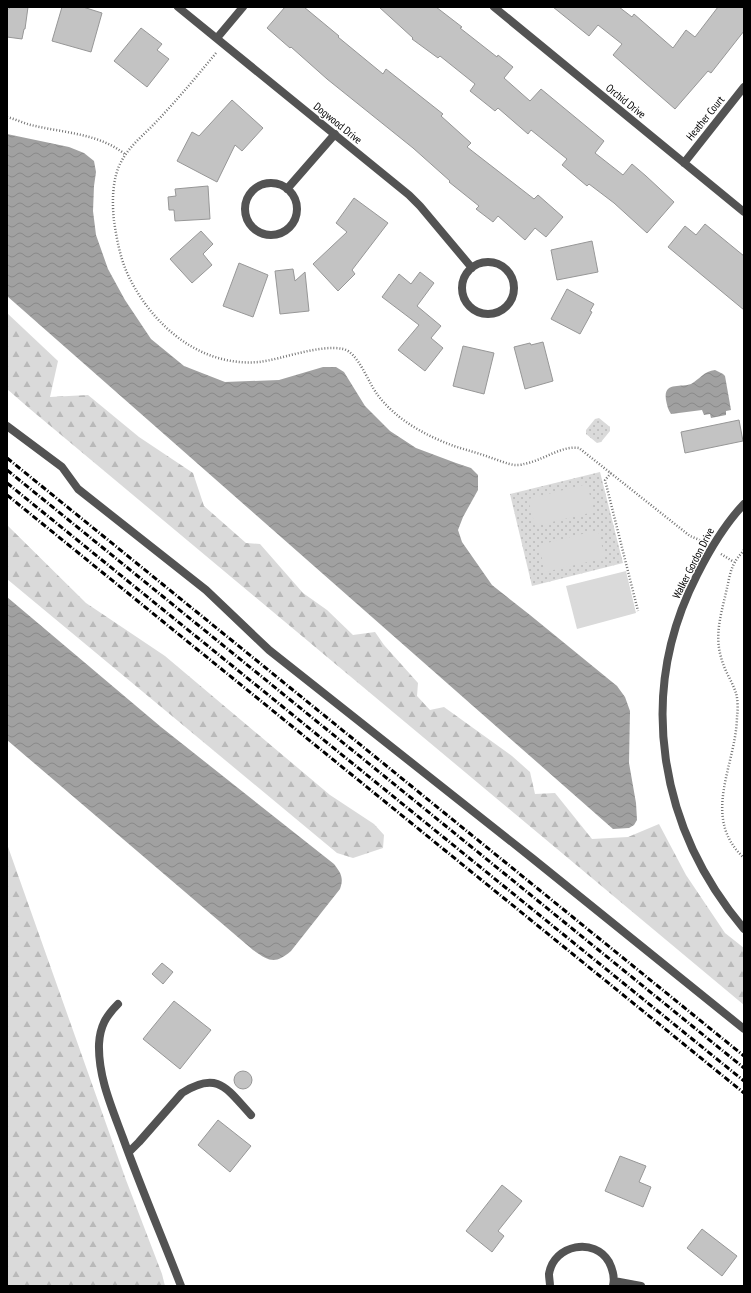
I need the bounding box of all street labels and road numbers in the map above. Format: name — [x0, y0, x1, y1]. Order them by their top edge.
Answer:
street label: Orchid Drive — [603, 81, 649, 122]
street label: Heather Court — [683, 93, 727, 143]
street label: Dogwood Drive — [311, 99, 365, 147]
street label: Walker Gordon Drive — [669, 525, 717, 601]

